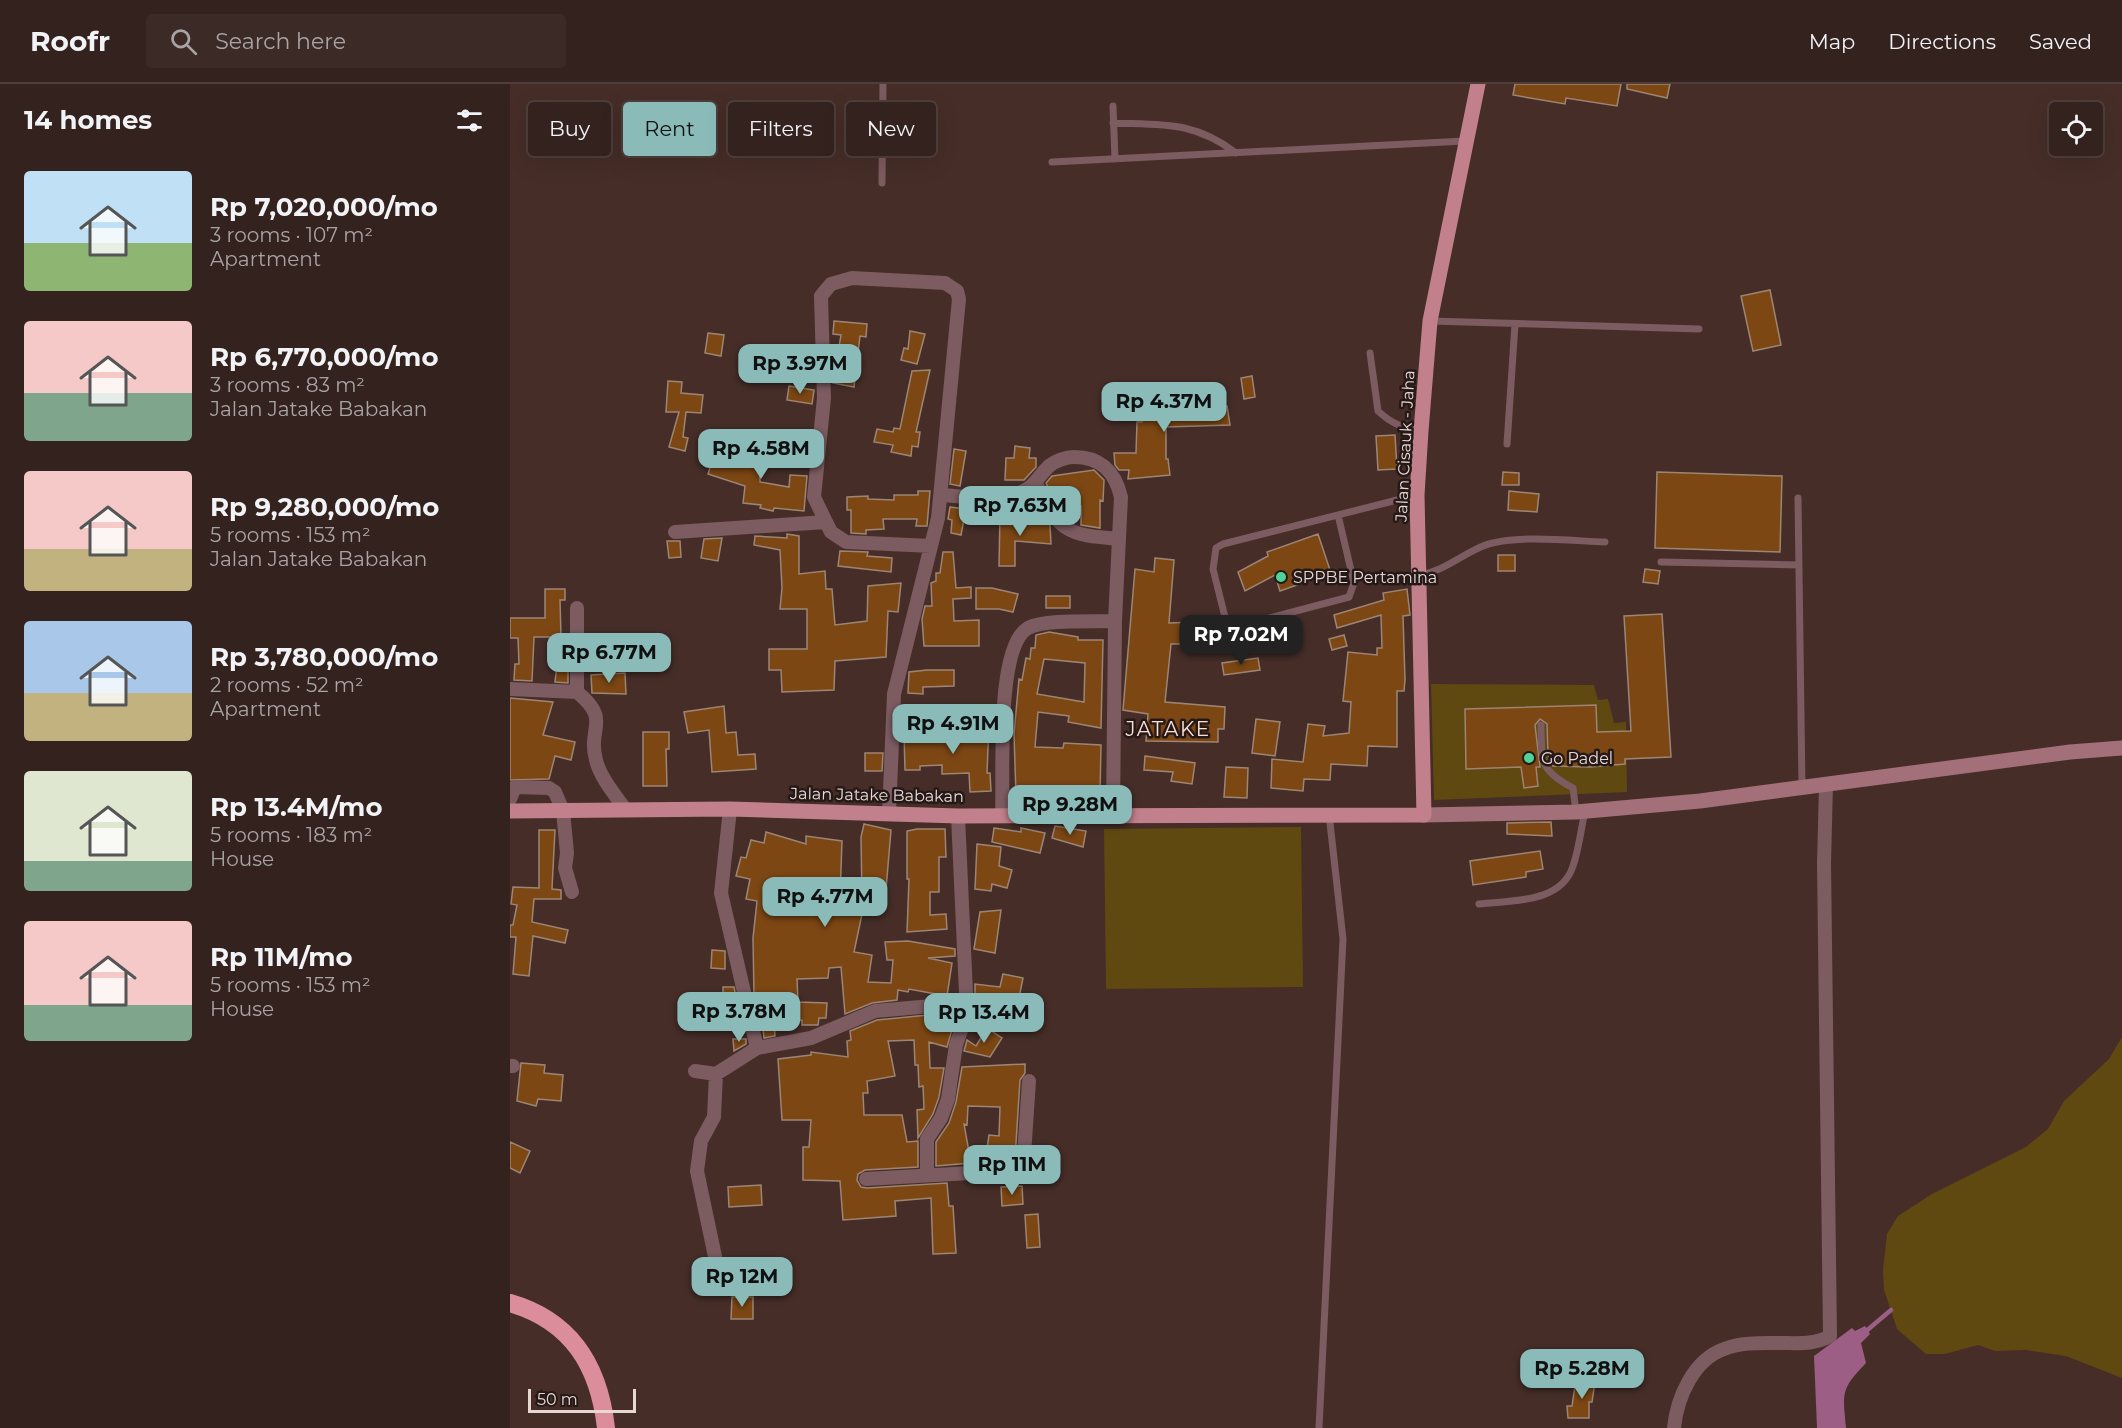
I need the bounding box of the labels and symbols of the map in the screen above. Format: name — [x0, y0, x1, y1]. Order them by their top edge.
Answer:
pin: Rp 3.97M — [738, 344, 862, 395]
street label: Jalan Cisauk - Jaha — [1391, 370, 1418, 523]
pin: Rp 4.37M — [1102, 382, 1226, 433]
pin: Rp 4.58M — [699, 429, 823, 480]
pin: Rp 7.63M — [958, 486, 1082, 537]
place label: SPPBE Pertamina — [1293, 568, 1437, 587]
marker: SPPBE Pertamina — [1274, 570, 1288, 584]
pin: Rp 7.02M — [1179, 615, 1303, 666]
pin: Rp 6.77M — [547, 633, 671, 684]
pin: Rp 4.91M — [891, 704, 1015, 755]
district label: JATAKE — [1124, 717, 1211, 741]
place label: Go Padel — [1541, 749, 1613, 768]
marker: Go Padel — [1522, 751, 1536, 765]
street label: Jalan Jatake Babakan — [789, 784, 964, 806]
pin: Rp 9.28M — [1008, 785, 1132, 836]
pin: Rp 4.77M — [763, 877, 887, 928]
pin: Rp 3.78M — [677, 992, 801, 1043]
pin: Rp 13.4M — [922, 993, 1046, 1044]
pin: Rp 11M — [963, 1145, 1061, 1196]
pin: Rp 12M — [693, 1257, 791, 1308]
pin: Rp 5.28M — [1520, 1349, 1644, 1400]
scale bar — [528, 1386, 636, 1414]

